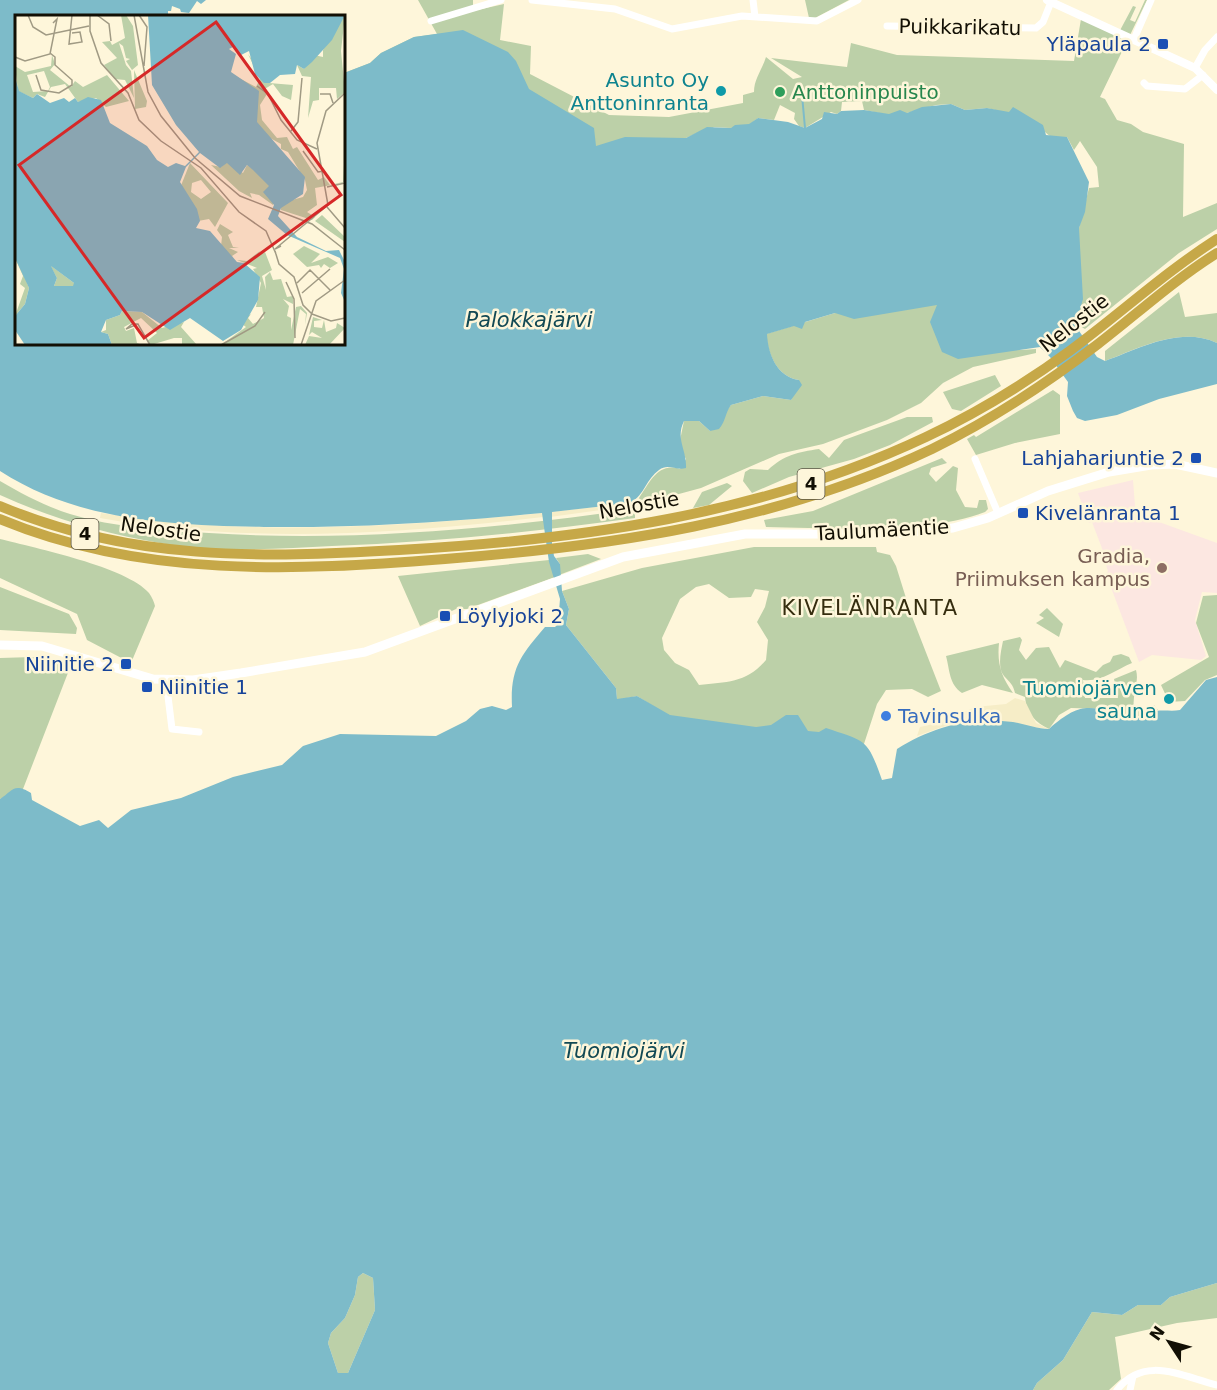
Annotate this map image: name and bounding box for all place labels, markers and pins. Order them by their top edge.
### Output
place label: Yläpaula 2 [1045,32,1151,56]
marker: Yläpaula 2 [1156,37,1170,51]
place label: Asunto Oy Anttoninranta [571,68,709,115]
place label: Anttoninpuisto [792,80,939,104]
marker: Asunto Oy Anttoninranta [714,84,728,98]
marker: Anttoninpuisto [773,85,787,99]
place label: Lahjaharjuntie 2 [1021,446,1184,470]
marker: Lahjaharjuntie 2 [1189,451,1203,465]
place label: Kivelänranta 1 [1035,501,1181,525]
marker: Kivelänranta 1 [1016,506,1030,520]
place label: Gradia, Priimuksen kampus [955,544,1150,591]
marker: Gradia, Priimuksen kampus [1155,561,1169,575]
place label: Löylyjoki 2 [457,604,563,628]
marker: Löylyjoki 2 [438,609,452,623]
place label: Niinitie 2 [25,652,114,676]
marker: Niinitie 2 [119,657,133,671]
place label: Niinitie 1 [159,675,248,699]
place label: Tuomiojärven sauna [1022,676,1157,723]
marker: Niinitie 1 [140,680,154,694]
marker: Tuomiojärven sauna [1162,692,1176,706]
place label: Tavinsulka [897,704,1001,728]
marker: Tavinsulka [879,709,893,723]

